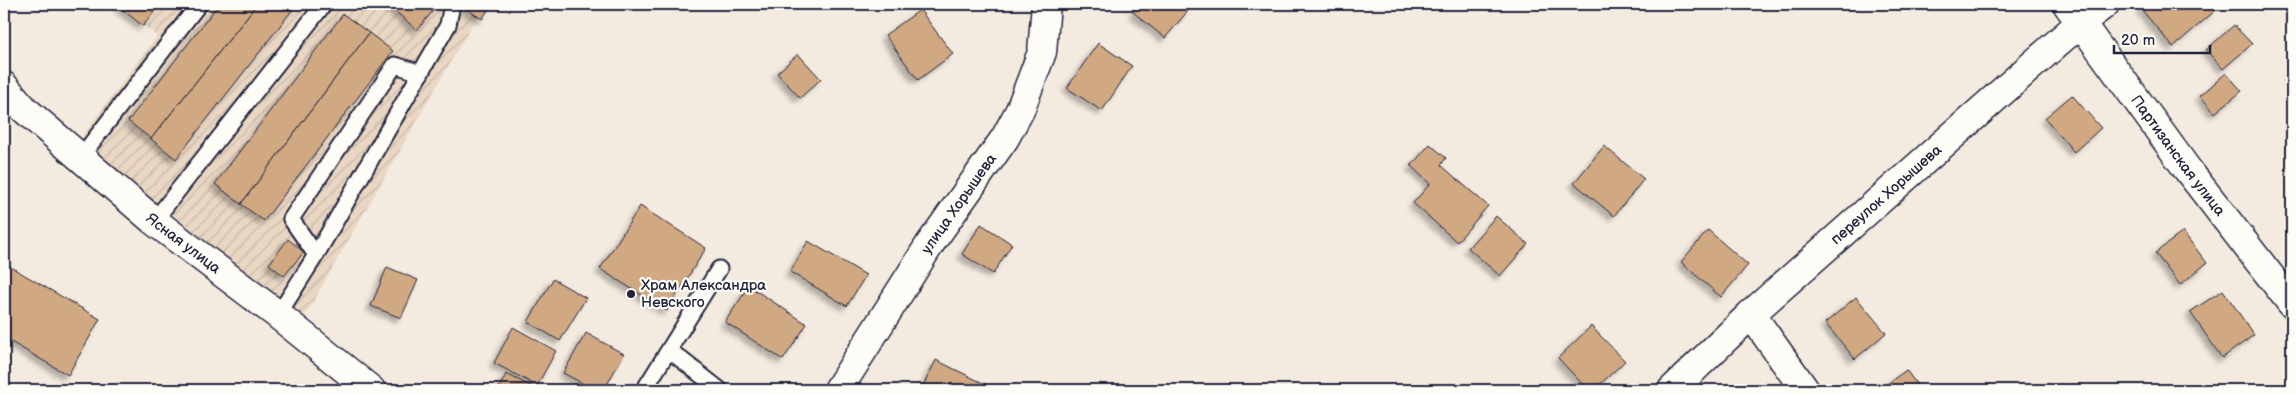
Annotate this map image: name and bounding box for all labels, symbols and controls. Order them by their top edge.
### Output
scale bar [2114,22,2210,54]
text: 20 m [2121,31,2155,50]
street label: Партизанская улица [2127,91,2230,220]
street label: переулок Хорышева [1827,140,1946,249]
street label: улица Хорышева [917,150,1001,257]
street label: Ясная улица [142,209,225,278]
place label: Храм Александра Невского [641,276,766,312]
marker: Храм Александра Невского [625,288,637,300]

